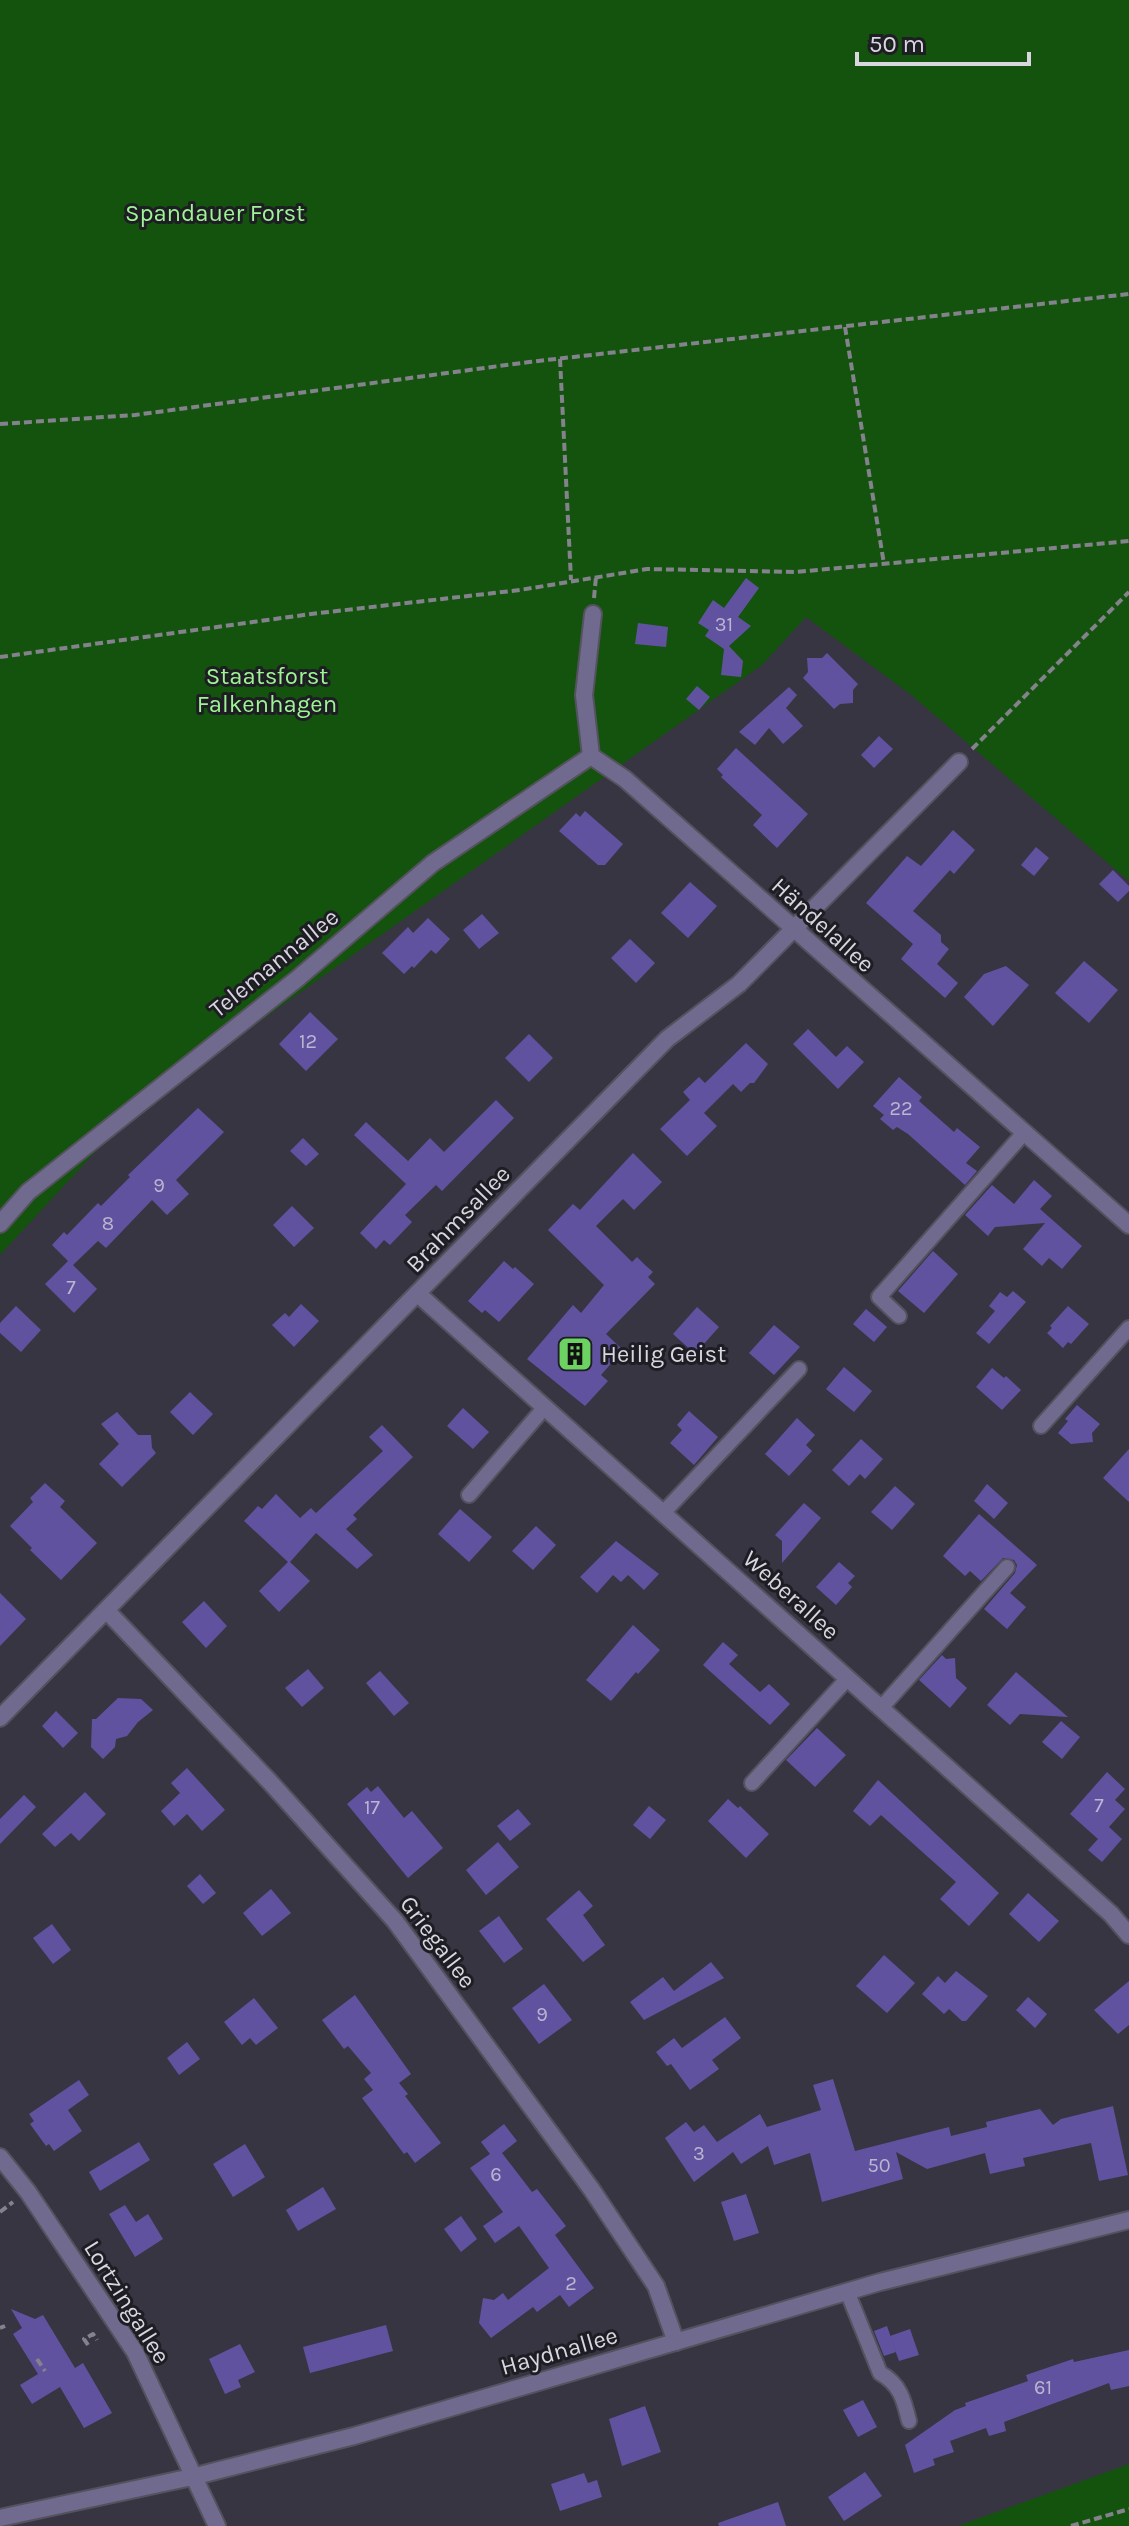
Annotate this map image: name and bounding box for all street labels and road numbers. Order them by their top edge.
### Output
street label: Händelallee [766,872,880,978]
street label: Telemannallee [204,903,344,1023]
street label: Brahmsallee [400,1160,516,1278]
street label: Weberallee [737,1545,845,1645]
street label: Griegallee [394,1890,482,1994]
street label: Lortzingallee [78,2235,176,2369]
street label: Haydnallee [497,2321,621,2381]

